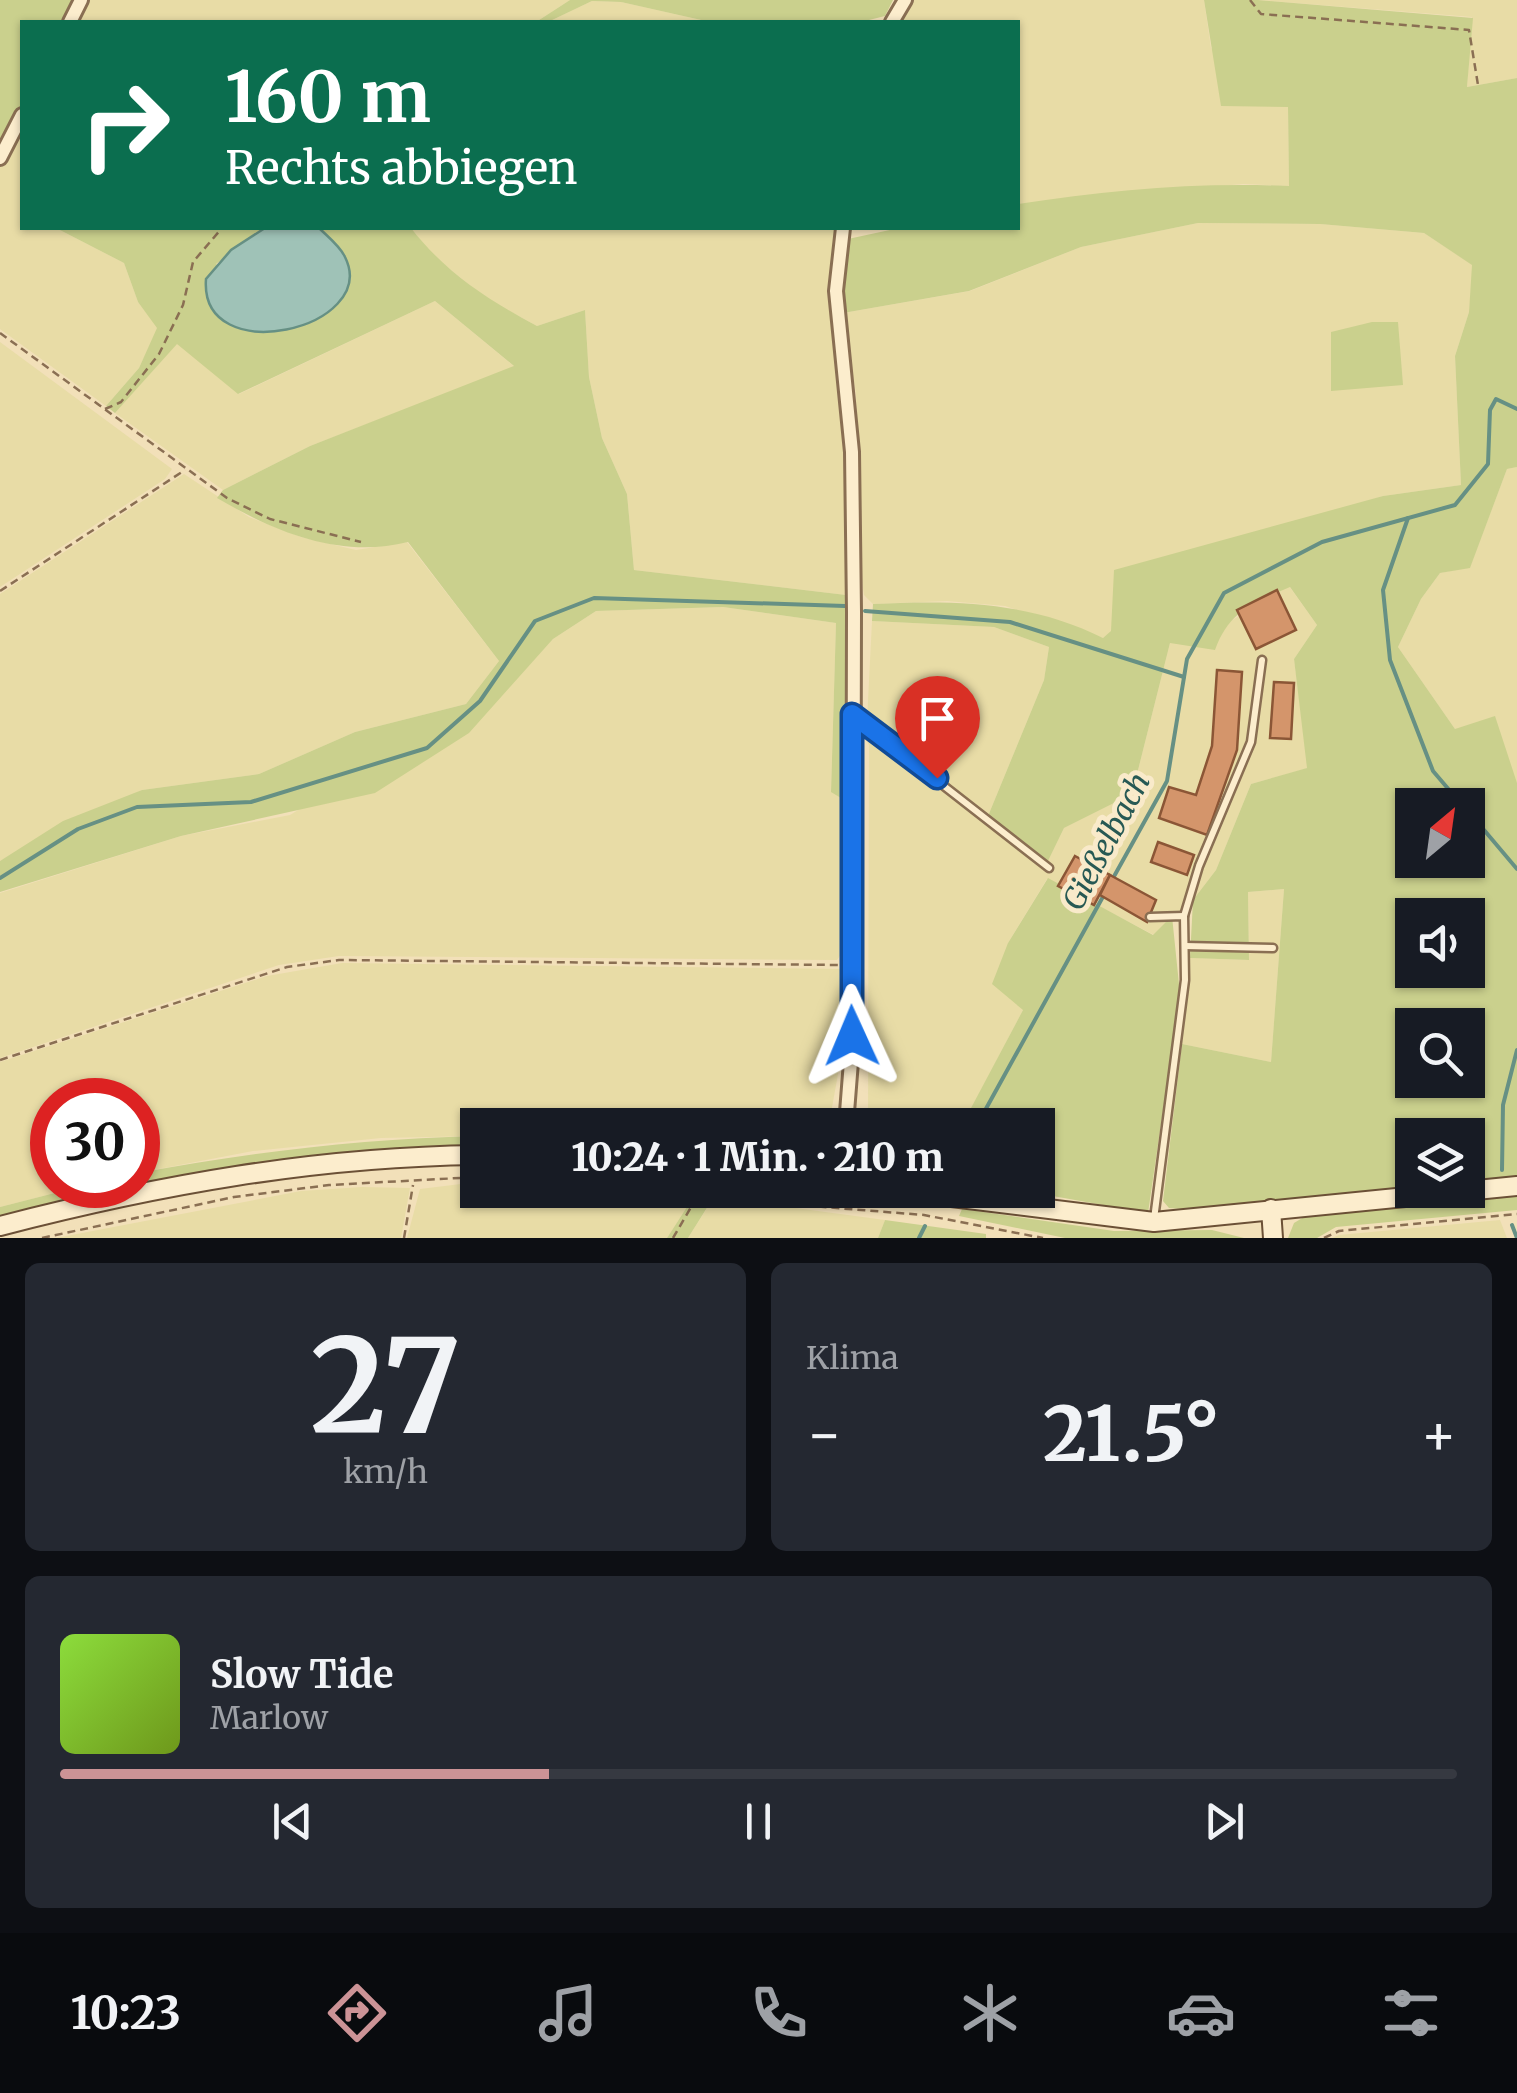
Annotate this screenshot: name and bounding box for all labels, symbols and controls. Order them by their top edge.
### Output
text: 160 m [225,53,431,141]
icon: right [60,60,190,190]
text: Rechts abbiegen [225,140,578,196]
pin [895,676,980,779]
icon: arrive [910,691,965,746]
water label: Gießelbach [1054,766,1158,916]
north arrow [1395,788,1485,878]
map controls [1395,788,1485,1208]
button: sound [1395,898,1485,988]
position arrow [800,984,904,1088]
button: search [1395,1008,1485,1098]
speed limit sign: 30 [30,1078,160,1208]
button: layers [1395,1118,1485,1208]
text: 10:24 · 1 Min. · 210 m [571,1134,944,1181]
text: 27 [310,1305,461,1468]
text: Klima [806,1338,899,1378]
text: 21.5° [1043,1387,1220,1481]
text: − [806,1400,843,1469]
text: + [1420,1400,1457,1469]
text: km/h [343,1452,428,1492]
text: Slow Tide [210,1651,394,1698]
text: Marlow [210,1698,328,1738]
icon: previous [265,1794,320,1849]
icon: pause [731,1794,786,1849]
icon: next [1197,1794,1252,1849]
icon: directions [322,1978,392,2048]
icon: music [533,1978,603,2048]
icon: phone [744,1978,814,2048]
icon: climate [955,1978,1025,2048]
icon: car [1166,1978,1236,2048]
icon: filters [1376,1978,1446,2048]
text: 10:23 [70,1985,181,2041]

